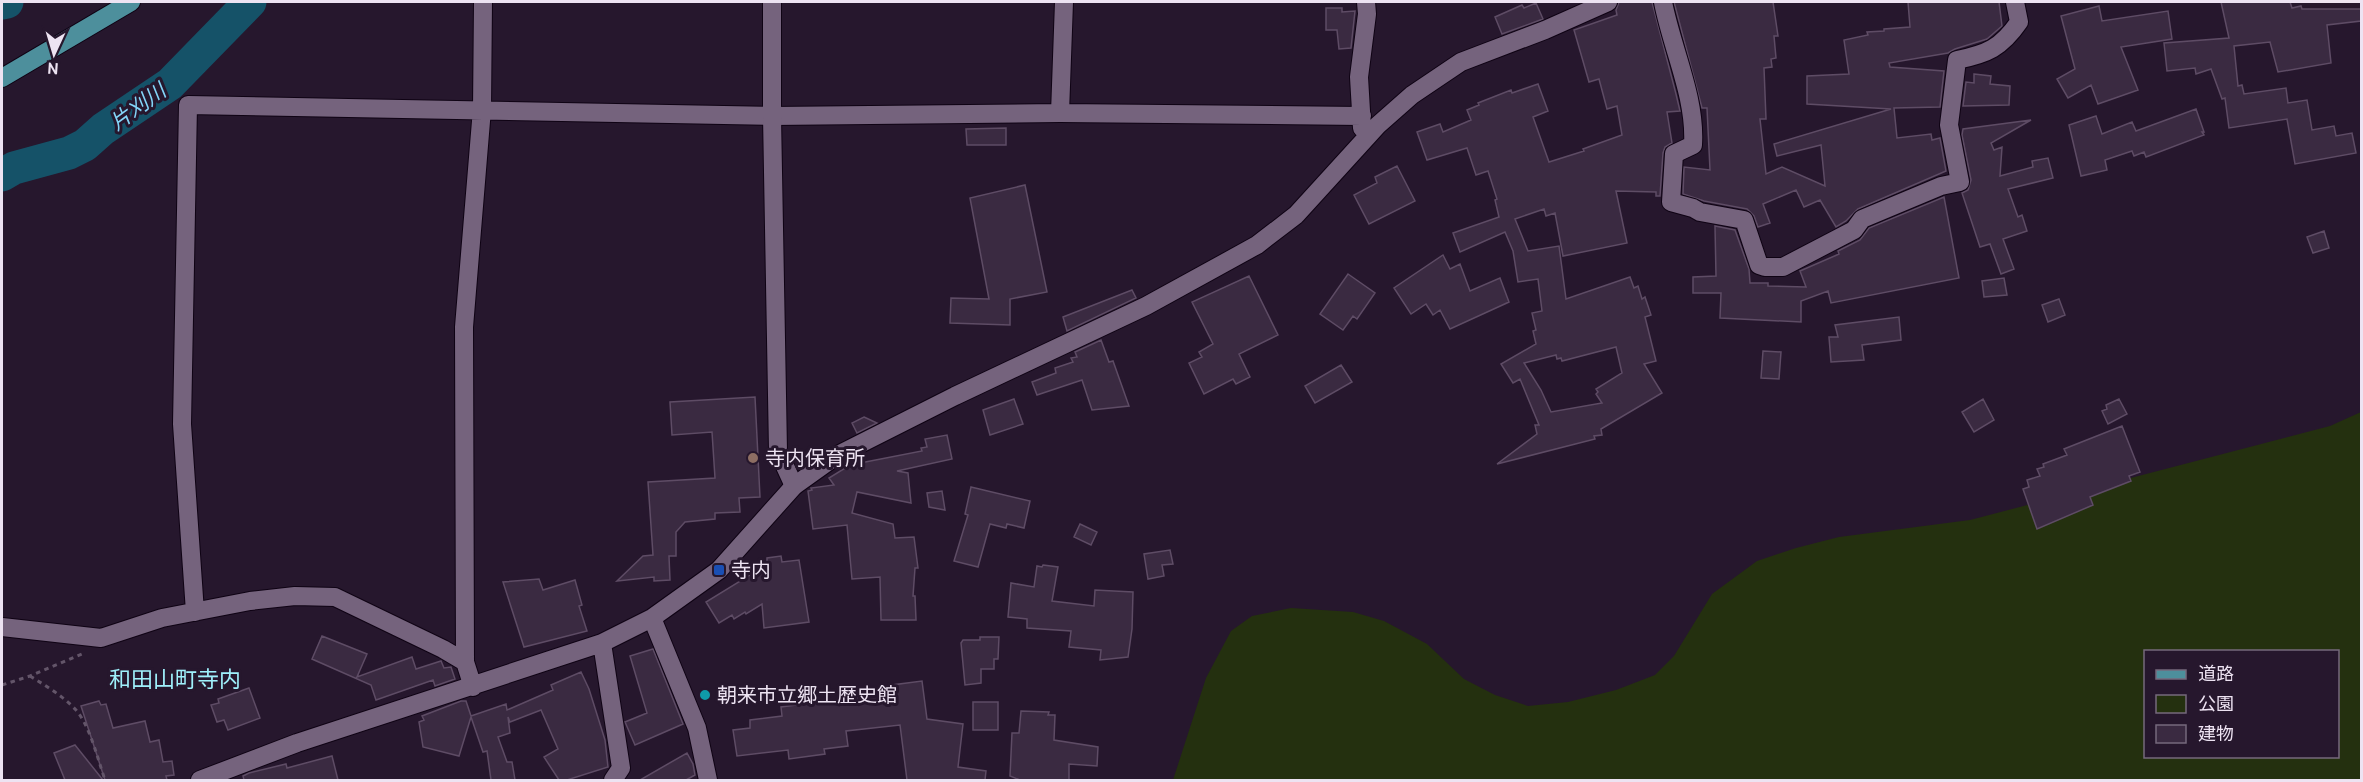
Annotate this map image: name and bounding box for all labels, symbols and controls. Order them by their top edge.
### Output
north arrow [24,24,84,84]
text: N [47,59,59,78]
water label: 片刈川 [105,77,172,135]
place label: 寺内保育所 [765,446,865,470]
marker: 寺内保育所 [746,451,760,465]
place label: 寺内 [731,558,771,582]
marker: 寺内 [712,563,726,577]
legend [2144,650,2339,758]
text: 道路 [2198,663,2234,685]
district label: 和田山町寺内 [109,666,241,693]
place label: 朝来市立郷土歴史館 [717,683,897,707]
marker: 朝来市立郷土歴史館 [698,688,712,702]
text: 公園 [2198,693,2234,715]
text: 建物 [2198,723,2234,745]

